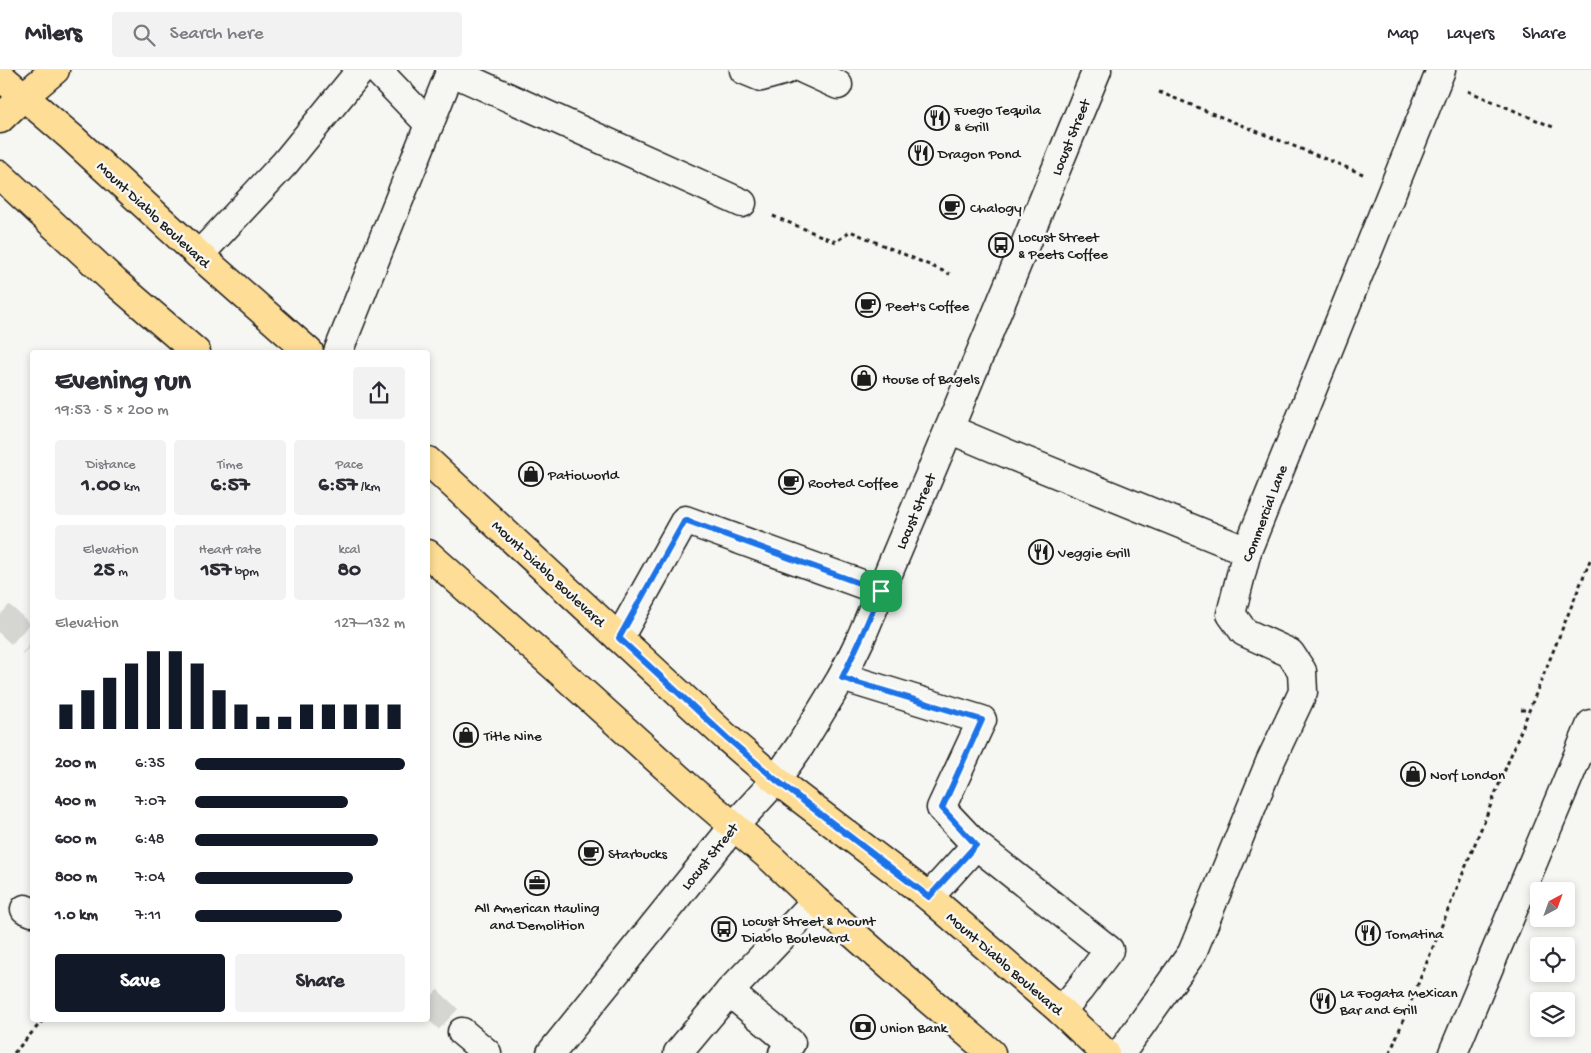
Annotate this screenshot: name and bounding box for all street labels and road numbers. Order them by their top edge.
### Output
street label: Locust Street [1048,95,1096,178]
street label: Mount Diablo Boulevard [92,158,214,274]
street label: Commercial Lane [1239,462,1293,565]
street label: Locust Street [893,469,942,552]
street label: Mount Diablo Boulevard [487,517,609,633]
street label: Locust Street [678,819,744,894]
street label: Mount Diablo Boulevard [942,909,1067,1021]

